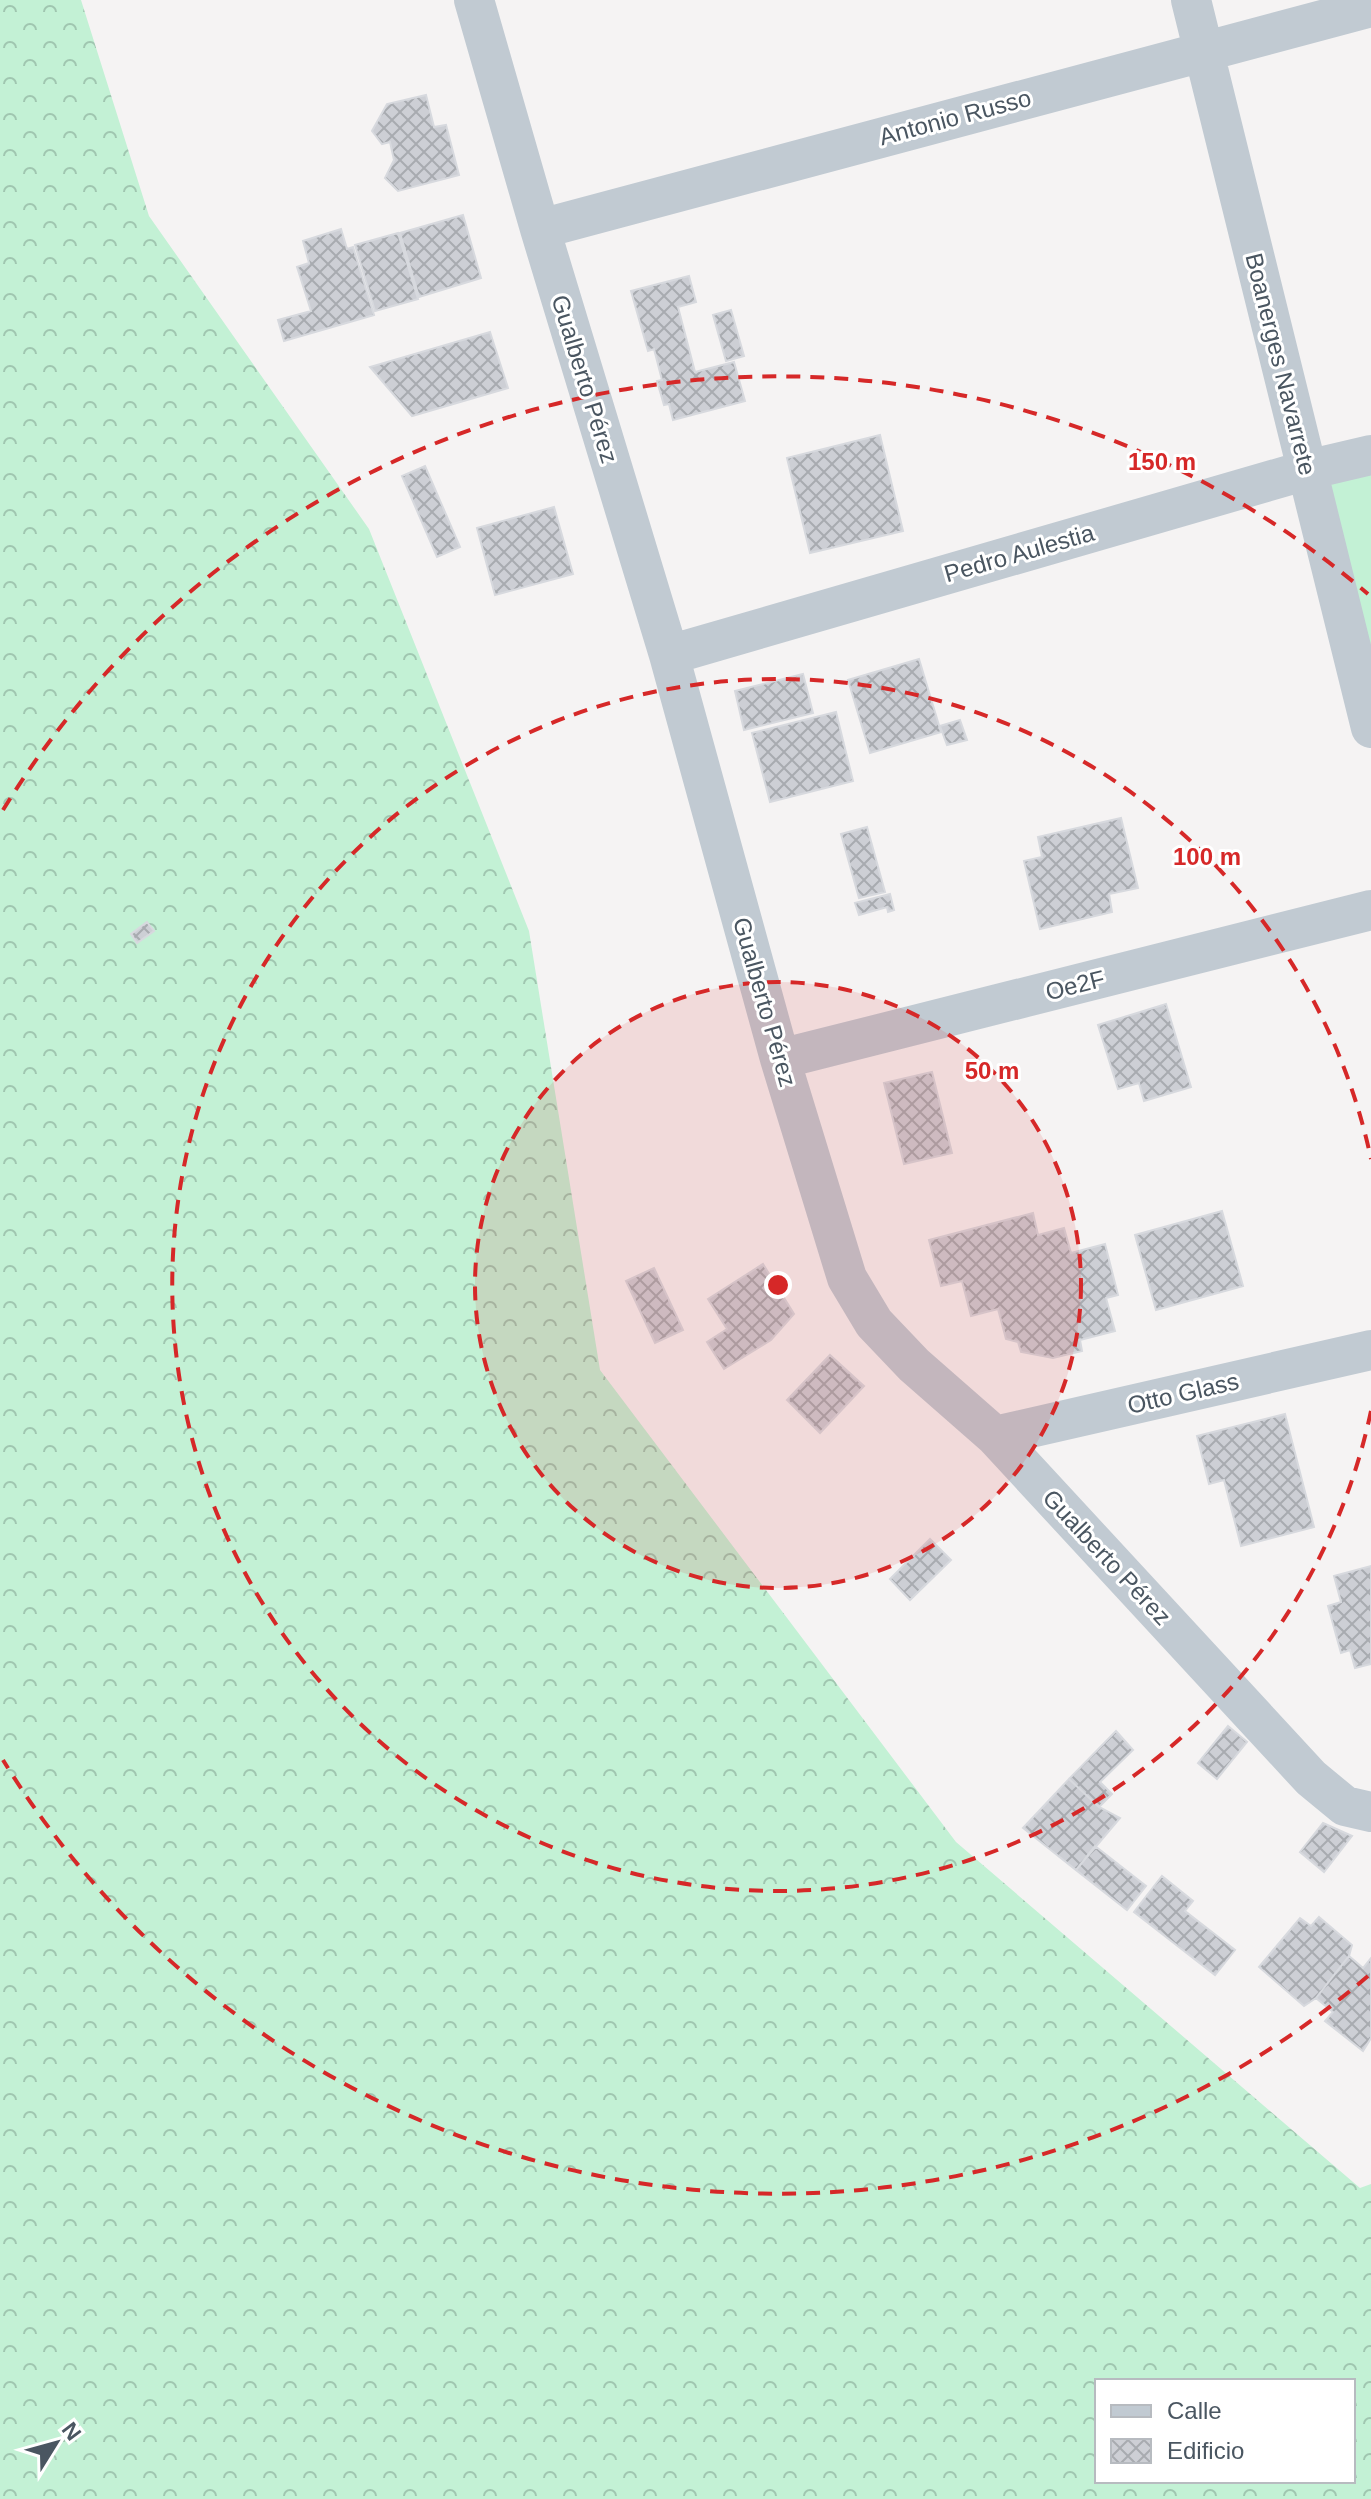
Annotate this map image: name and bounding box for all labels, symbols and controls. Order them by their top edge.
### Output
street label: Antonio Russo [876,84,1034,150]
street label: Boanerges Navarrete [1240,250,1322,478]
street label: Gualberto Pérez [547,291,623,467]
text: 150 m [1128,448,1196,475]
street label: Pedro Aulestia [941,519,1098,587]
text: 100 m [1173,843,1241,870]
street label: Gualberto Pérez [728,914,802,1090]
street label: Oe2F [1043,965,1107,1005]
text: 50 m [965,1057,1019,1084]
centre of rings [764,1271,792,1299]
street label: Otto Glass [1125,1367,1241,1419]
street label: Gualberto Pérez [1038,1484,1176,1630]
legend [1095,2379,1355,2483]
text: Calle [1167,2397,1222,2424]
north arrow [16,2403,96,2483]
text: N [57,2417,86,2445]
text: Edificio [1167,2437,1244,2464]

